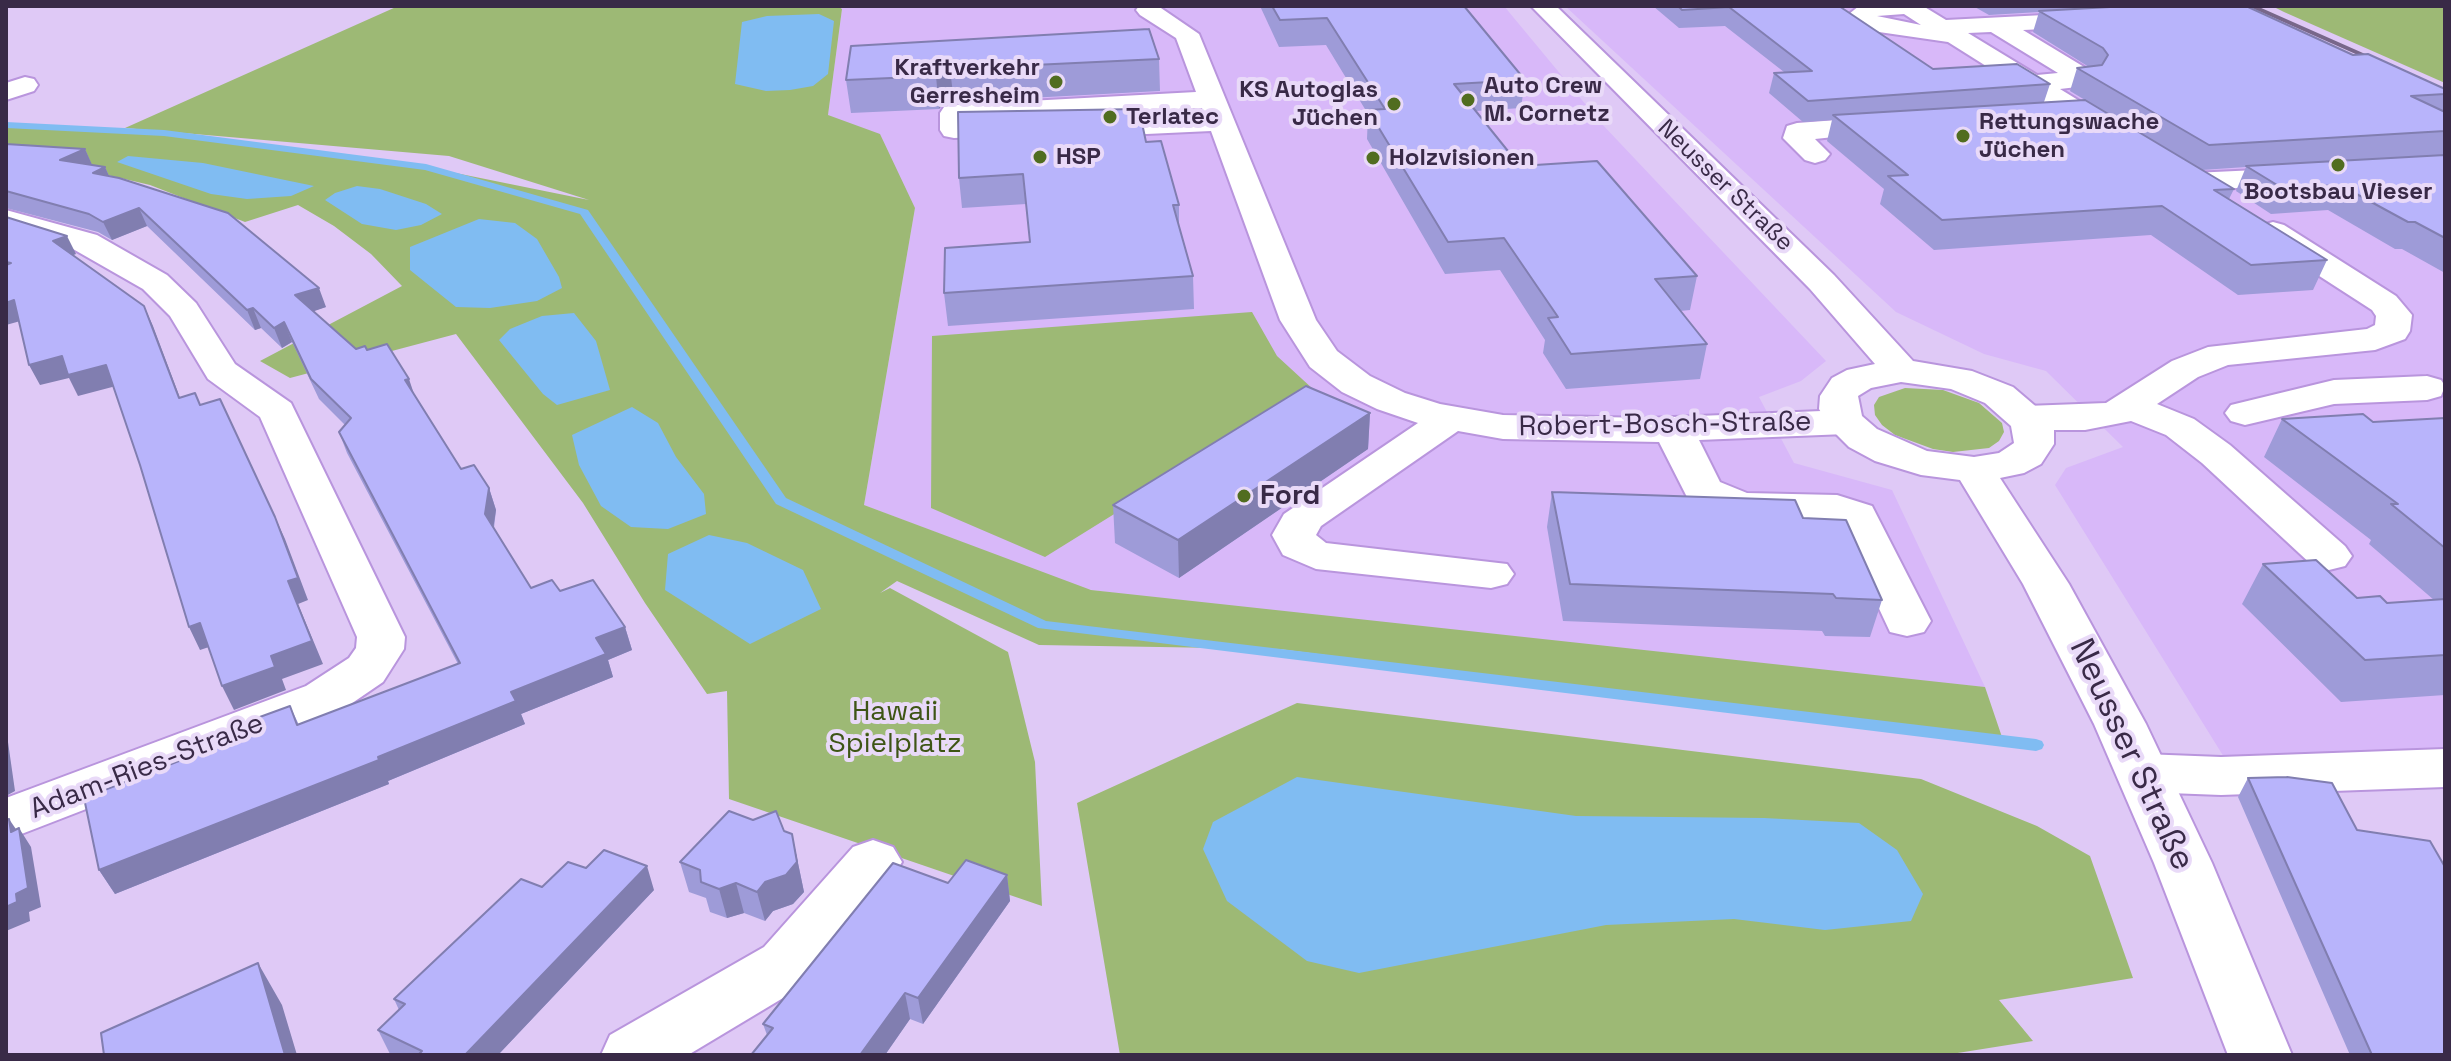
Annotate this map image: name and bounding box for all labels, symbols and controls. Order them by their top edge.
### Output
place label: Kraftverkehr Gerresheim [894,54,1040,110]
place label: Auto Crew M. Cornetz [1484,72,1610,128]
marker: Kraftverkehr Gerresheim [1047,73,1065,91]
place label: KS Autoglas Jüchen [1239,76,1378,132]
marker: Auto Crew M. Cornetz [1459,91,1477,109]
marker: KS Autoglas Jüchen [1385,95,1403,113]
place label: Terlatec [1126,103,1219,131]
marker: Terlatec [1101,108,1119,126]
place label: Rettungswache Jüchen [1979,108,2159,164]
street label: Neusser Straße [1651,114,1799,258]
marker: Rettungswache Jüchen [1954,127,1972,145]
place label: HSP [1056,143,1101,171]
place label: Holzvisionen [1389,144,1535,172]
marker: HSP [1031,148,1049,166]
marker: Holzvisionen [1364,149,1382,167]
marker: Bootsbau Vieser [2329,156,2347,174]
place label: Bootsbau Vieser [2243,178,2433,206]
street label: Robert-Bosch-Straße [1518,406,1812,444]
place label: Ford [1260,479,1320,513]
marker: Ford [1235,487,1253,505]
street label: Neusser Straße [2060,633,2202,877]
park label: Hawaii Spielplatz [828,695,962,761]
street label: Adam-Ries-Straße [25,707,269,827]

